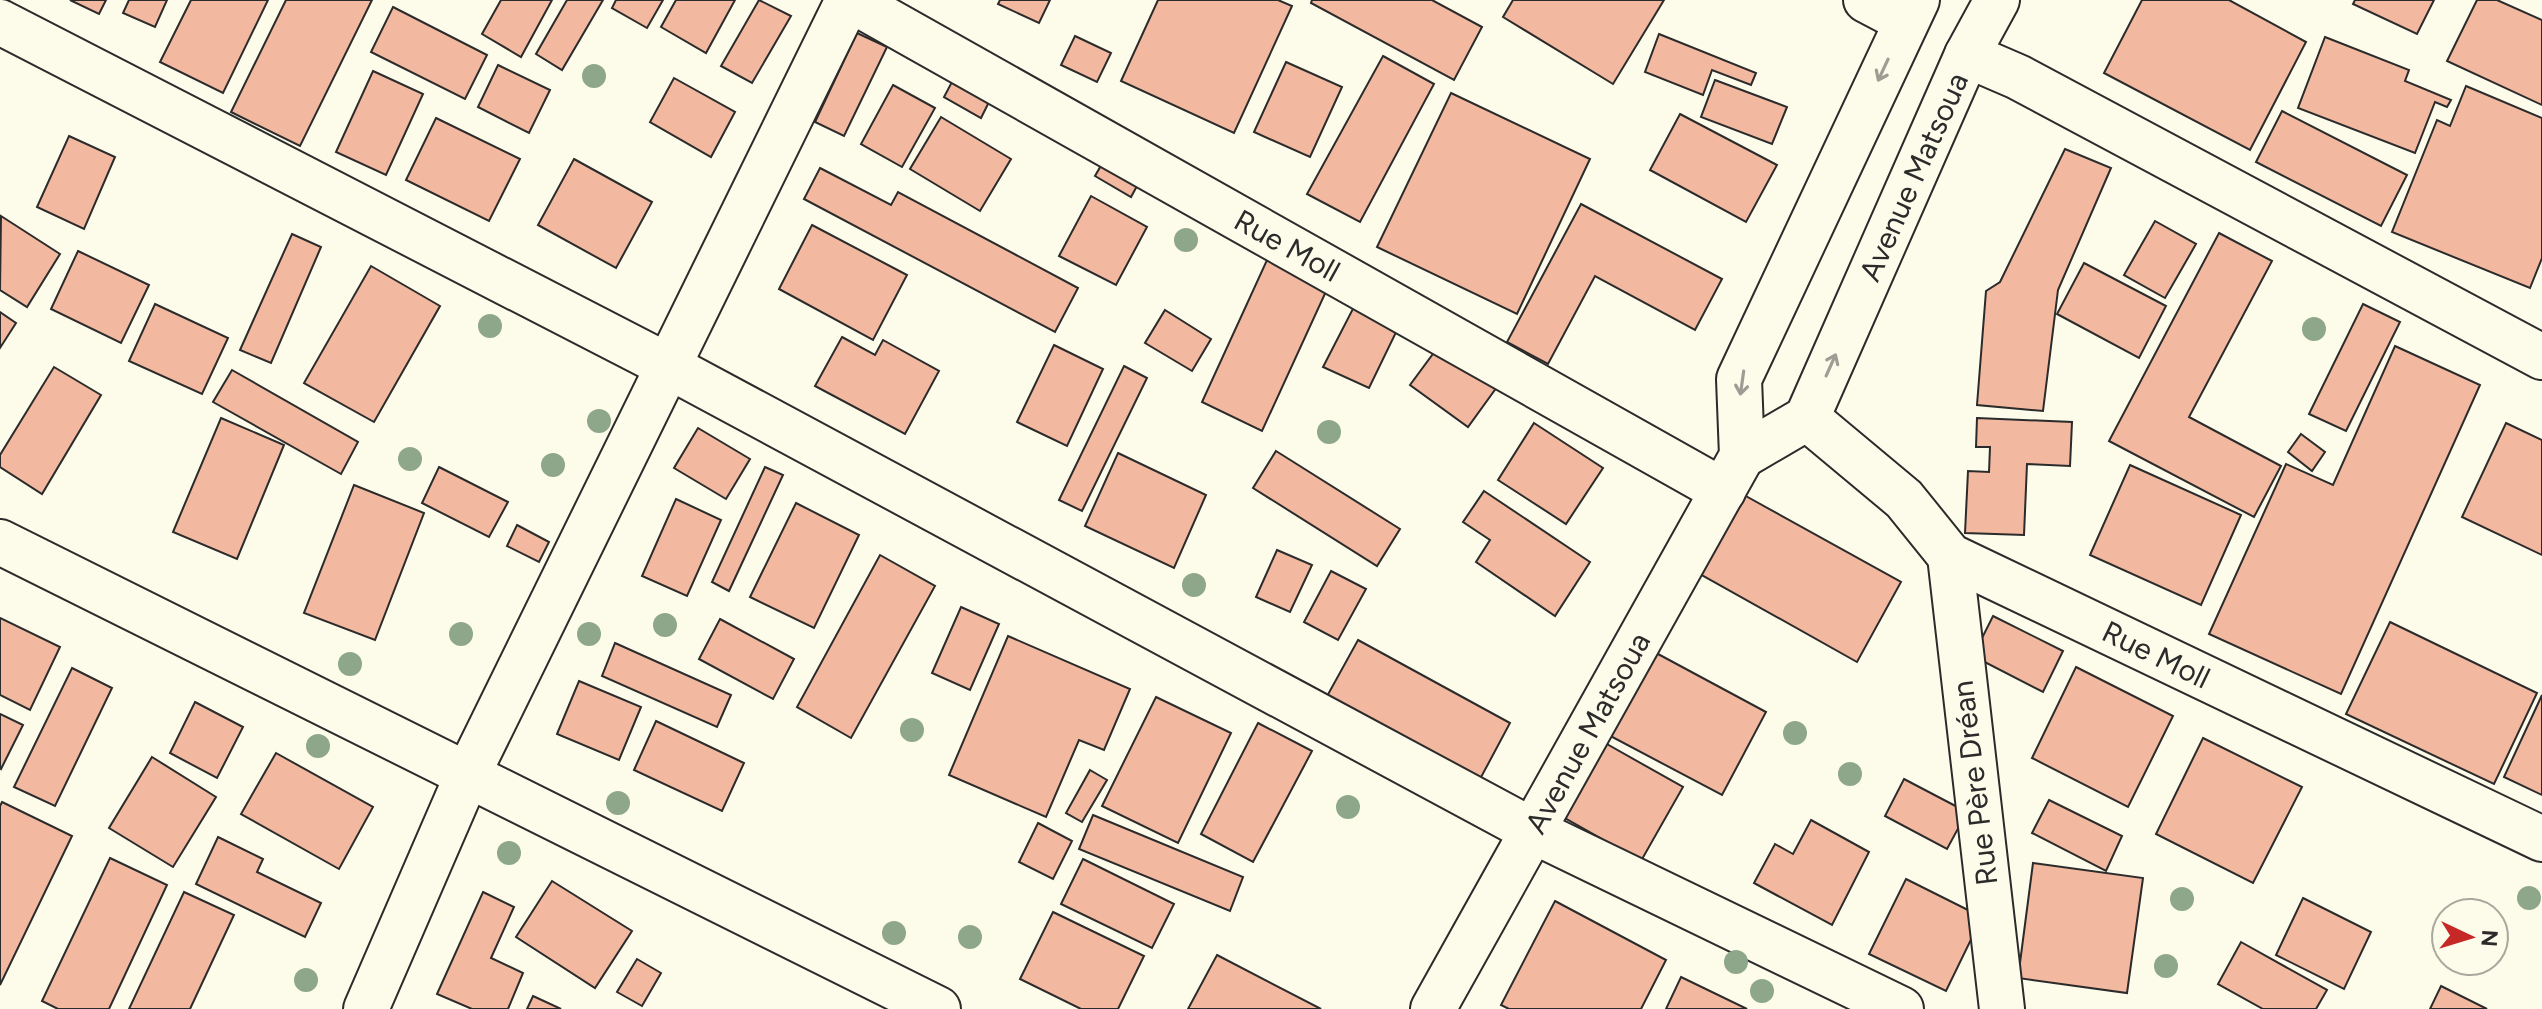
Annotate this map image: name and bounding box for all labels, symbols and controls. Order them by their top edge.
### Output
one-way arrow [1875,58,1890,82]
street label: Avenue Matsoua [1851,67,1976,287]
street label: Rue Moll [1228,201,1347,290]
one-way arrow [1824,353,1839,377]
one-way arrow [1734,370,1749,395]
street label: Rue Moll [2096,613,2216,696]
street label: Avenue Matsoua [1517,626,1658,840]
street label: Rue Père Dréan [1944,679,2005,888]
north arrow [2430,897,2510,977]
text: N [2475,929,2504,948]

